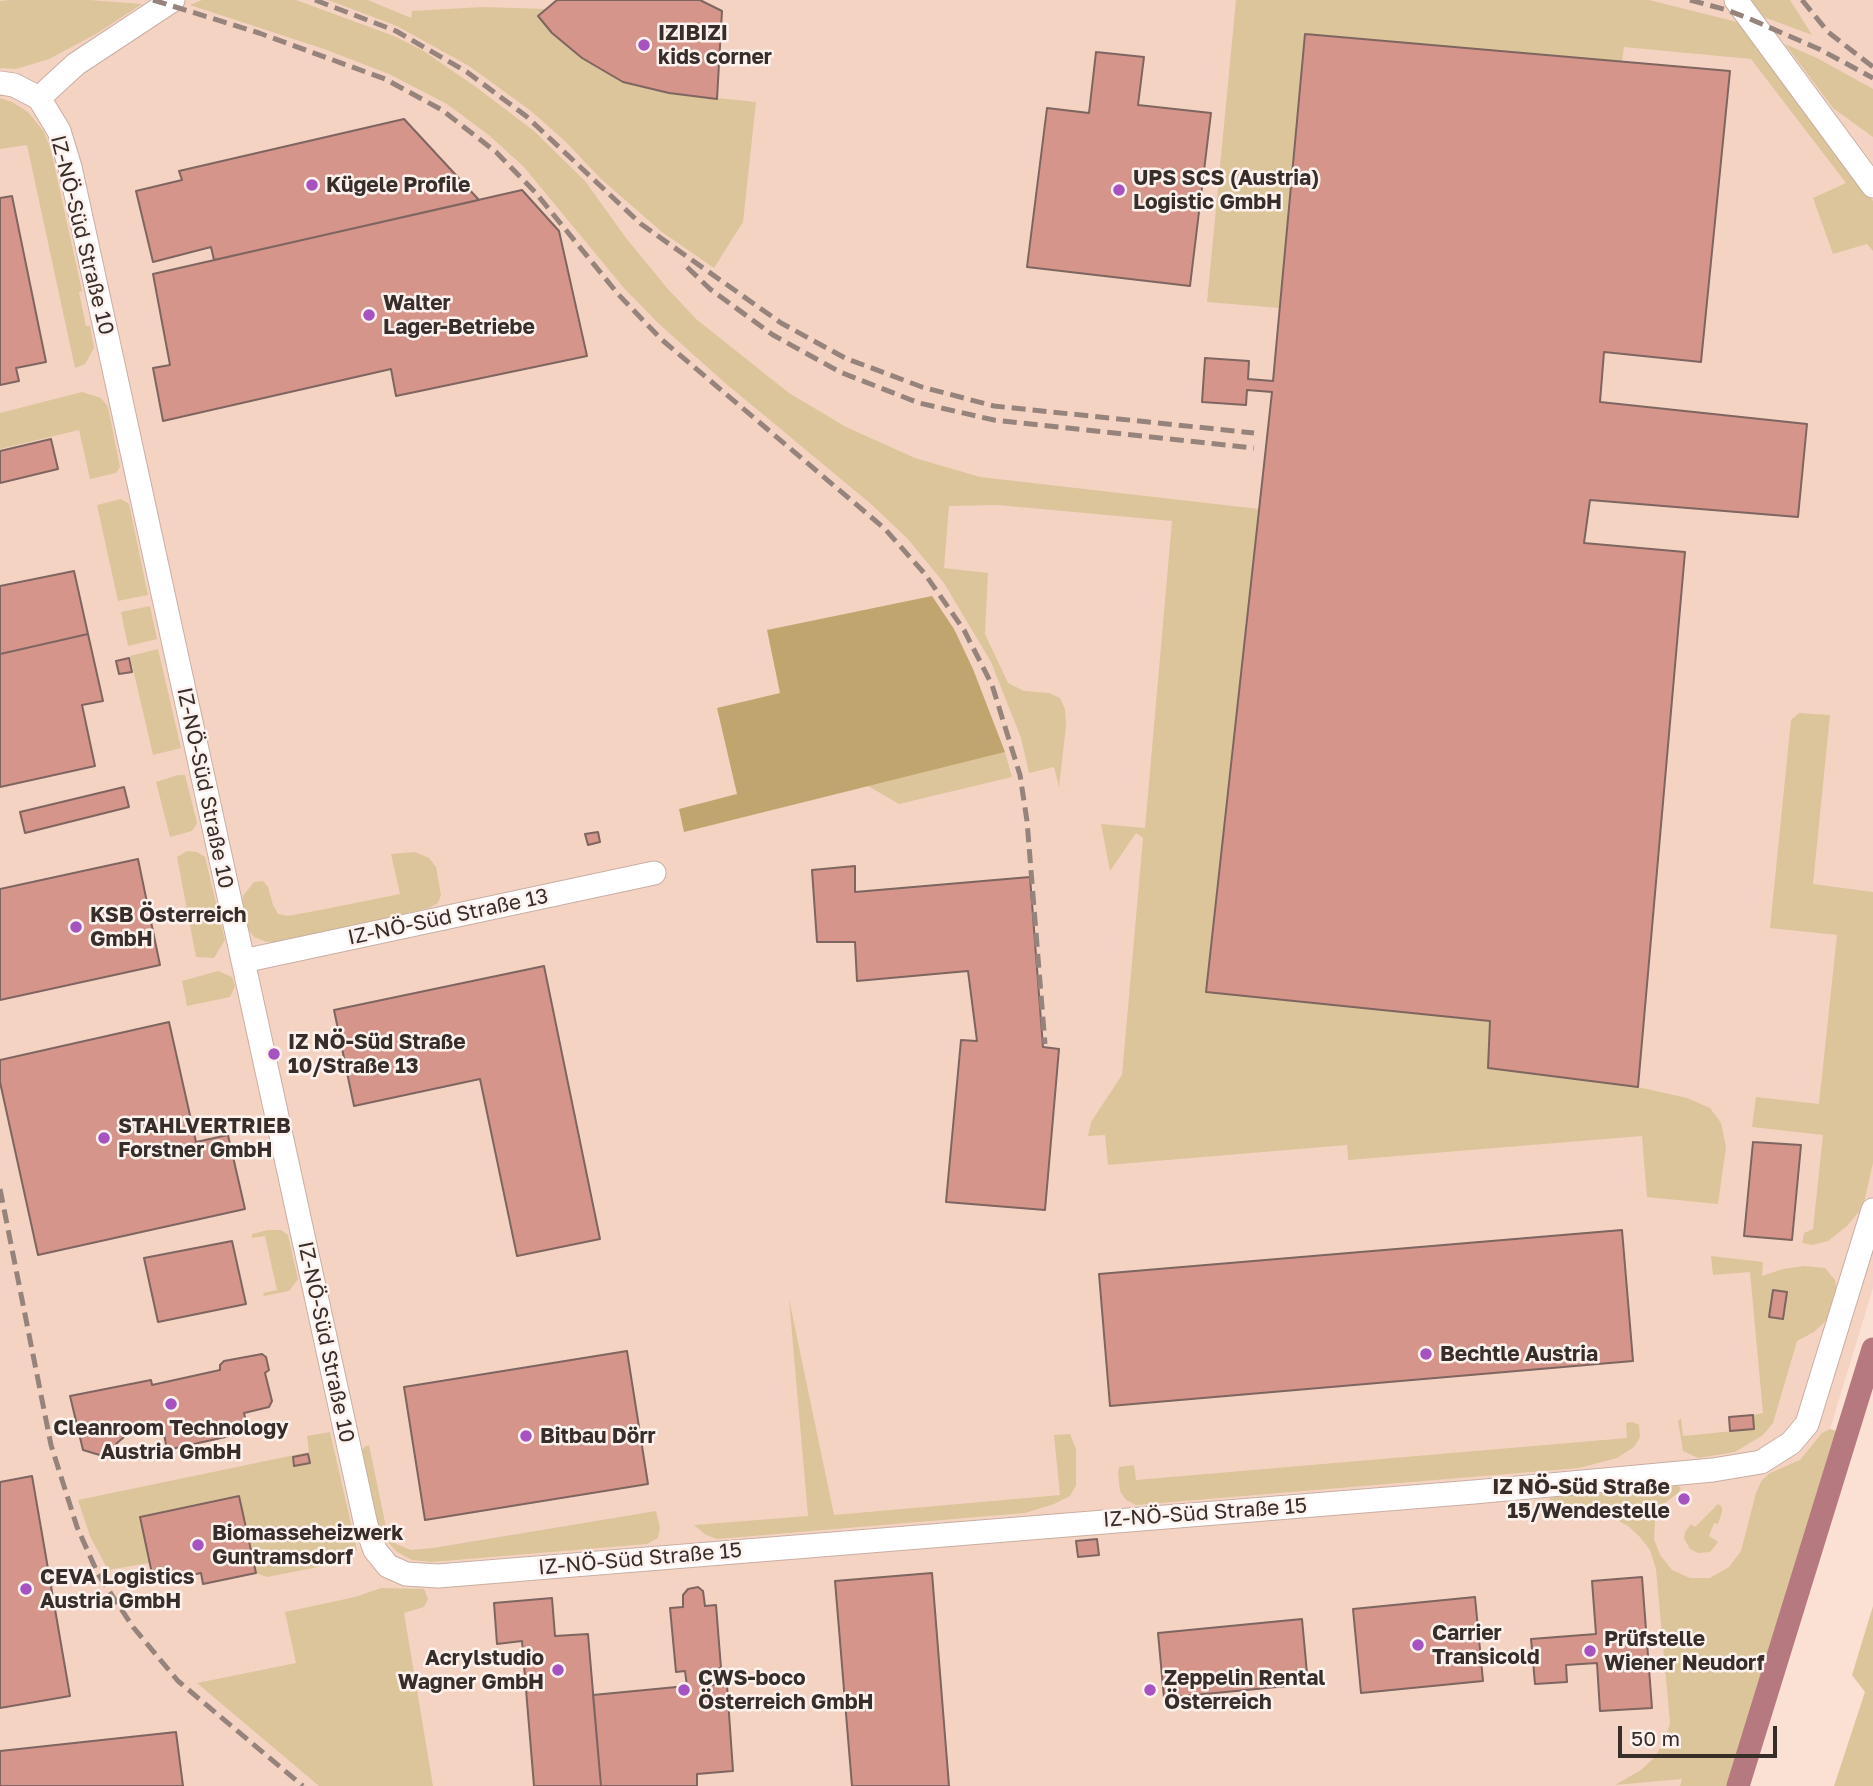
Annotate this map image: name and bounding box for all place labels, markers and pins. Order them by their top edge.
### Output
place label: IZIBIZI kids corner [658,20,772,70]
marker: IZIBIZI kids corner [636,37,652,53]
place label: UPS SCS (Austria) Logistic GmbH [1133,165,1319,215]
place label: Kügele Profile [326,172,470,198]
marker: Kügele Profile [304,177,320,193]
marker: UPS SCS (Austria) Logistic GmbH [1111,182,1127,198]
place label: Walter Lager-Betriebe [383,290,535,340]
marker: Walter Lager-Betriebe [361,307,377,323]
place label: KSB Österreich GmbH [90,902,247,952]
marker: KSB Österreich GmbH [68,919,84,935]
place label: IZ NÖ-Süd Straße 10/Straße 13 [288,1029,466,1079]
marker: IZ NÖ-Süd Straße 10/Straße 13 [266,1046,282,1062]
place label: STAHLVERTRIEB Forstner GmbH [118,1113,291,1163]
marker: STAHLVERTRIEB Forstner GmbH [96,1130,112,1146]
place label: Bechtle Austria [1440,1341,1598,1367]
marker: Bechtle Austria [1418,1346,1434,1362]
marker: Cleanroom Technology Austria GmbH [163,1396,179,1412]
place label: Cleanroom Technology Austria GmbH [53,1415,289,1465]
place label: Bitbau Dörr [540,1423,656,1449]
marker: Bitbau Dörr [518,1428,534,1444]
place label: IZ NÖ-Süd Straße 15/Wendestelle [1492,1474,1670,1524]
marker: IZ NÖ-Süd Straße 15/Wendestelle [1676,1491,1692,1507]
place label: Biomasseheizwerk Guntramsdorf [212,1520,403,1570]
marker: Biomasseheizwerk Guntramsdorf [190,1537,206,1553]
place label: CEVA Logistics Austria GmbH [40,1564,195,1614]
marker: CEVA Logistics Austria GmbH [18,1581,34,1597]
place label: Carrier Transicold [1432,1620,1540,1670]
place label: Prüfstelle Wiener Neudorf [1604,1626,1764,1676]
marker: Carrier Transicold [1410,1637,1426,1653]
marker: Prüfstelle Wiener Neudorf [1582,1643,1598,1659]
place label: Acrylstudio Wagner GmbH [398,1645,544,1695]
marker: Acrylstudio Wagner GmbH [550,1662,566,1678]
place label: CWS-boco Österreich GmbH [698,1665,874,1715]
place label: Zeppelin Rental Österreich [1164,1665,1325,1715]
marker: CWS-boco Österreich GmbH [676,1682,692,1698]
marker: Zeppelin Rental Österreich [1142,1682,1158,1698]

